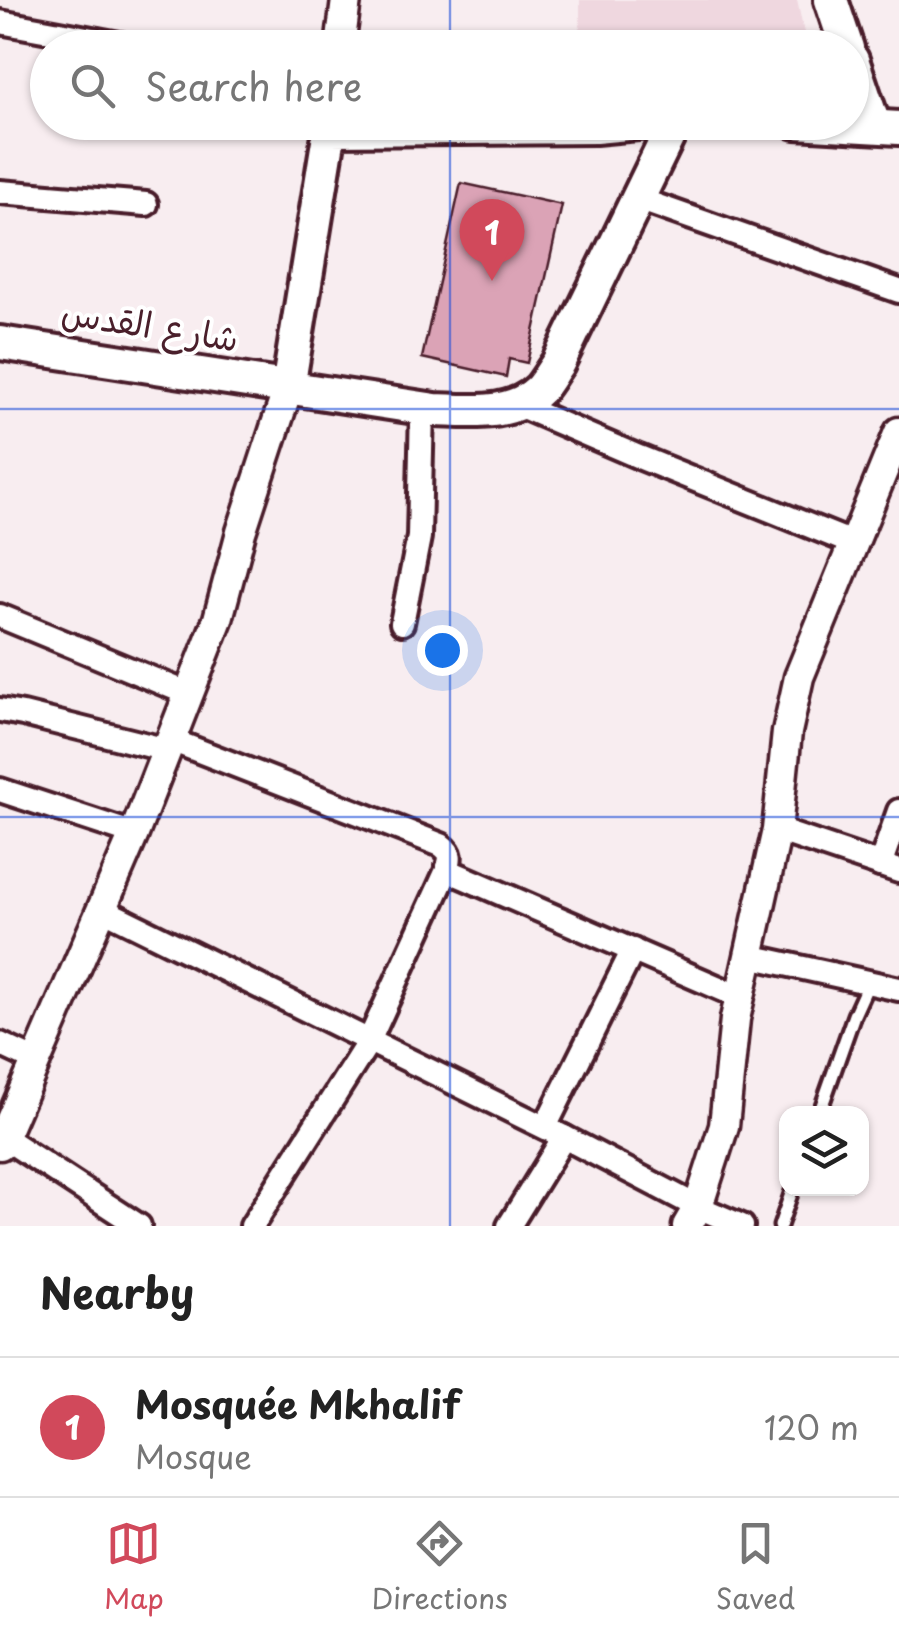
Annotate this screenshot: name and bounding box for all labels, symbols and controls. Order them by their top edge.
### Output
search box [30,30,869,140]
text: Search here [145,57,362,114]
icon: search [65,58,120,113]
pin: 1 [460,198,524,281]
street label: شارع القدس [58,283,243,365]
your location [417,625,468,676]
map controls [779,1106,869,1196]
button: layers [779,1106,869,1196]
text: Nearby [40,1260,194,1323]
text: Mosquée Mkhalif [135,1375,460,1432]
text: 1 [65,1403,80,1451]
text: 120 m [764,1403,859,1451]
text: Mosque [135,1432,252,1480]
tab: Map [104,1516,164,1619]
tab: Directions [372,1516,508,1619]
tab: Saved [716,1516,795,1619]

